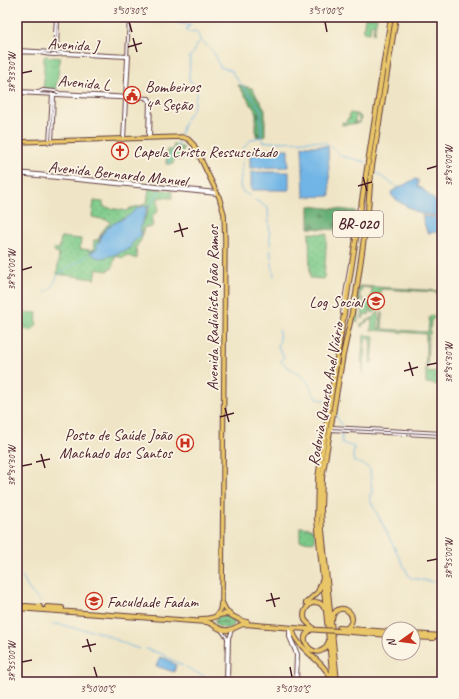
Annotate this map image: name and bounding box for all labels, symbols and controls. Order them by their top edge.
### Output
text: 3°50'30"S [112,4,148,17]
text: 3°51'00"S [308,4,344,17]
street label: Avenida J [47,34,102,56]
text: 38°33'30"W [5,51,18,93]
street label: Avenida L [57,71,112,95]
place label: Bombeiros 4ª Seção [145,77,201,115]
public building icon: Bombeiros 4ª Seção [122,85,142,105]
church icon: Capela Cristo Ressuscitado [110,141,130,161]
place label: Capela Cristo Ressuscitado [133,142,279,162]
text: 38°34'00"W [442,144,455,186]
street label: Avenida Bernardo Manuel [48,157,192,192]
road number: BR-020 [333,211,383,237]
street label: Avenida Radialista João Ramos [203,224,223,391]
text: 38°34'00"W [5,248,18,290]
school or university icon: Log Social [366,291,386,311]
place label: Log Social [309,292,366,312]
street label: Rodovia Quarto Anel Viário [303,318,349,468]
text: 38°34'30"W [442,341,455,383]
place label: Posto de Saúde João Machado dos Santos [59,425,174,463]
hospital icon: Posto de Saúde João Machado dos Santos [175,433,195,453]
text: 38°34'30"W [5,444,18,486]
text: 38°35'00"W [442,537,455,579]
school or university icon: Faculdade Fadam [84,591,104,611]
place label: Faculdade Fadam [107,592,199,612]
north arrow [381,621,421,661]
text: N [383,636,399,648]
text: 38°35'00"W [5,640,18,682]
text: 3°50'00"S [80,682,116,695]
text: 3°50'30"S [275,682,311,695]

